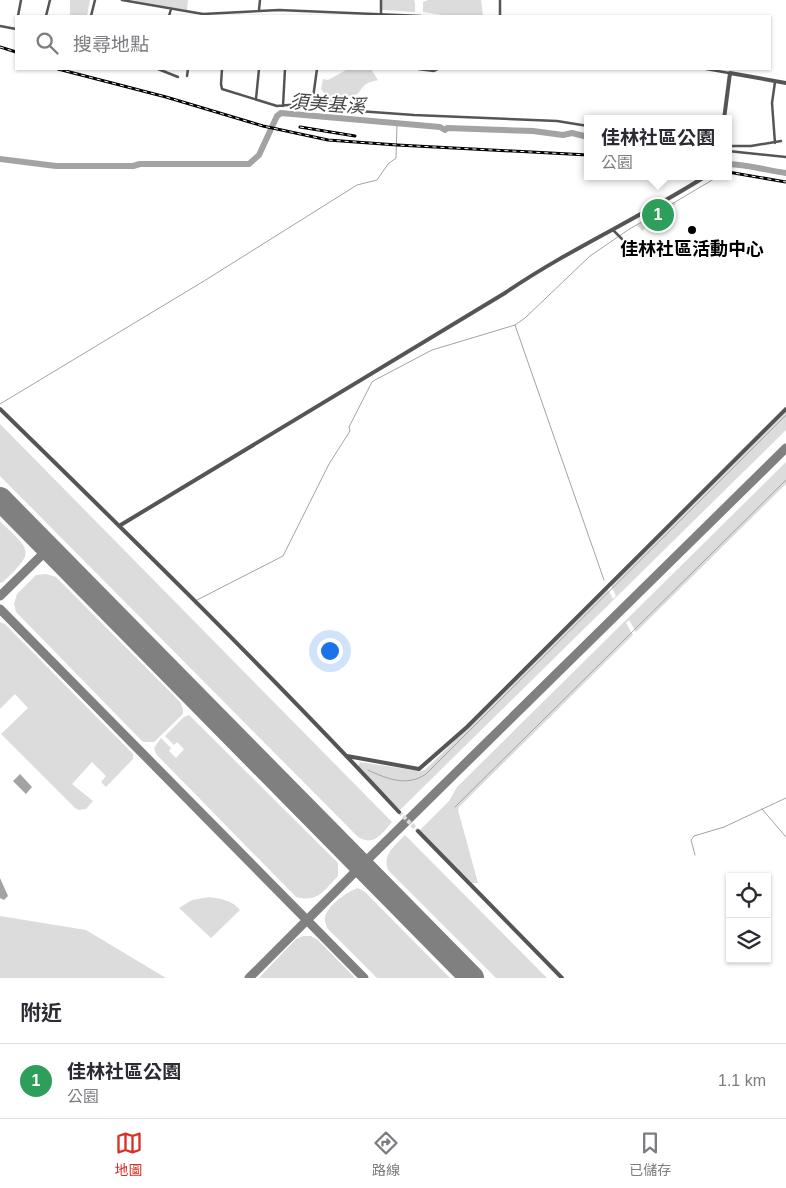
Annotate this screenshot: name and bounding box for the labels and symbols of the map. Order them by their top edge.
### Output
water label: 須美基溪 [288,91,369,117]
pin: 1 [642,196,674,234]
marker: 佳林社區活動中心 [686,224,698,236]
place label: 佳林社區活動中心 [620,239,764,259]
your location [317,638,343,664]

